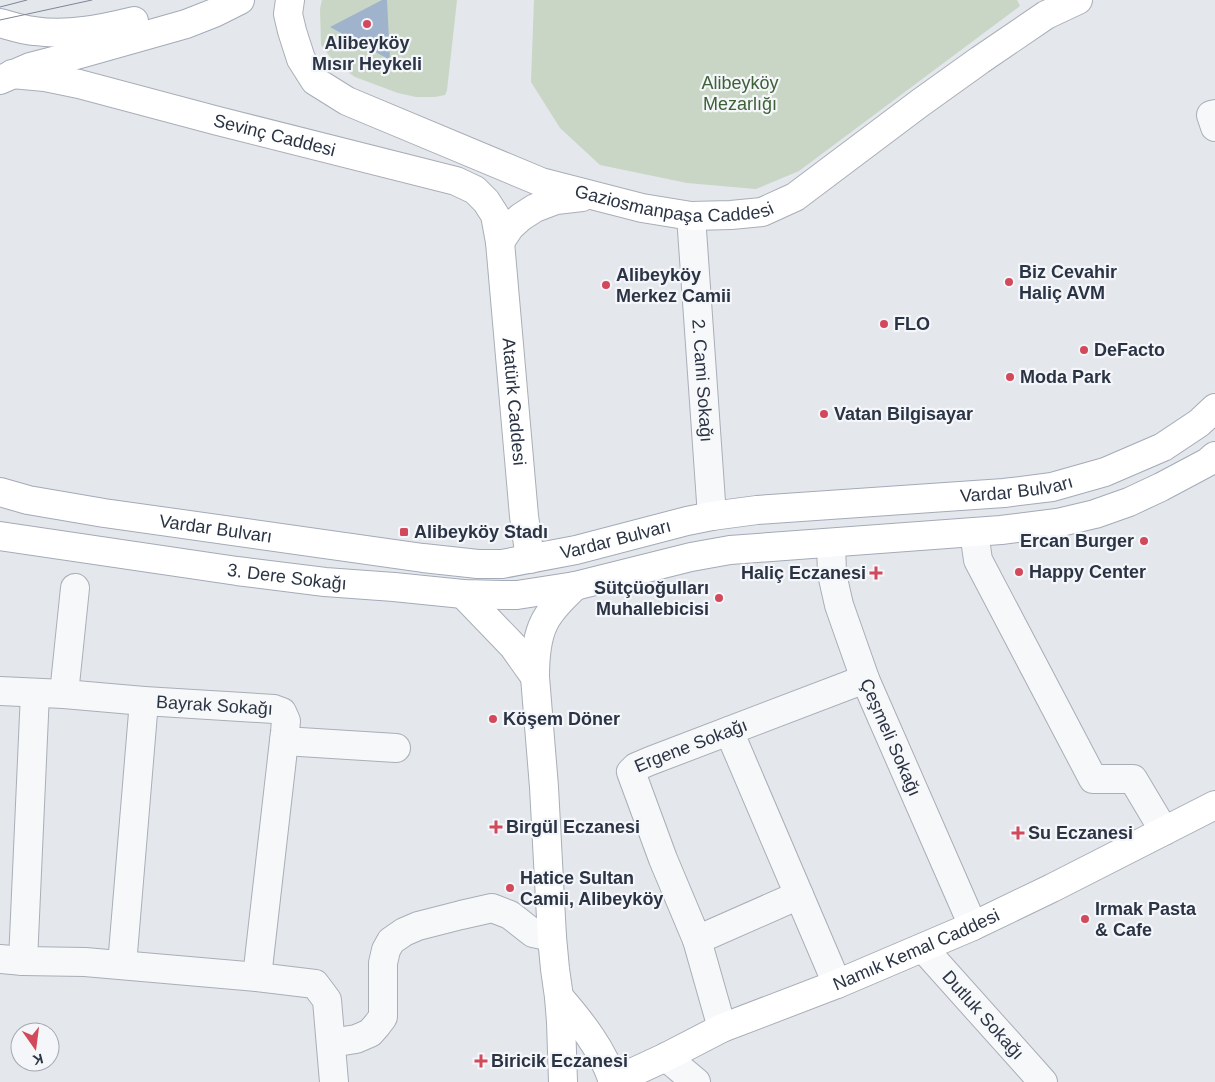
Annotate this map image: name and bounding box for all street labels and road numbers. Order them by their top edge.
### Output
street label: Sevinç Caddesi [211,110,338,160]
street label: Gaziosmanpaşa Caddesi [573,181,777,226]
street label: 2. Cami Sokağı [688,318,717,443]
street label: Atatürk Caddesi [498,337,530,466]
street label: Vardar Bulvarı [959,472,1075,506]
street label: Vardar Bulvarı [158,511,273,547]
street label: Vardar Bulvarı [558,516,673,563]
street label: 3. Dere Sokağı [226,560,347,594]
street label: Çeşmeli Sokağı [856,676,925,799]
street label: Bayrak Sokağı [155,692,274,719]
street label: Ergene Sokağı [631,715,750,776]
street label: Namık Kemal Caddesi [830,905,1003,994]
street label: Dutluk Sokağı [938,967,1028,1063]

